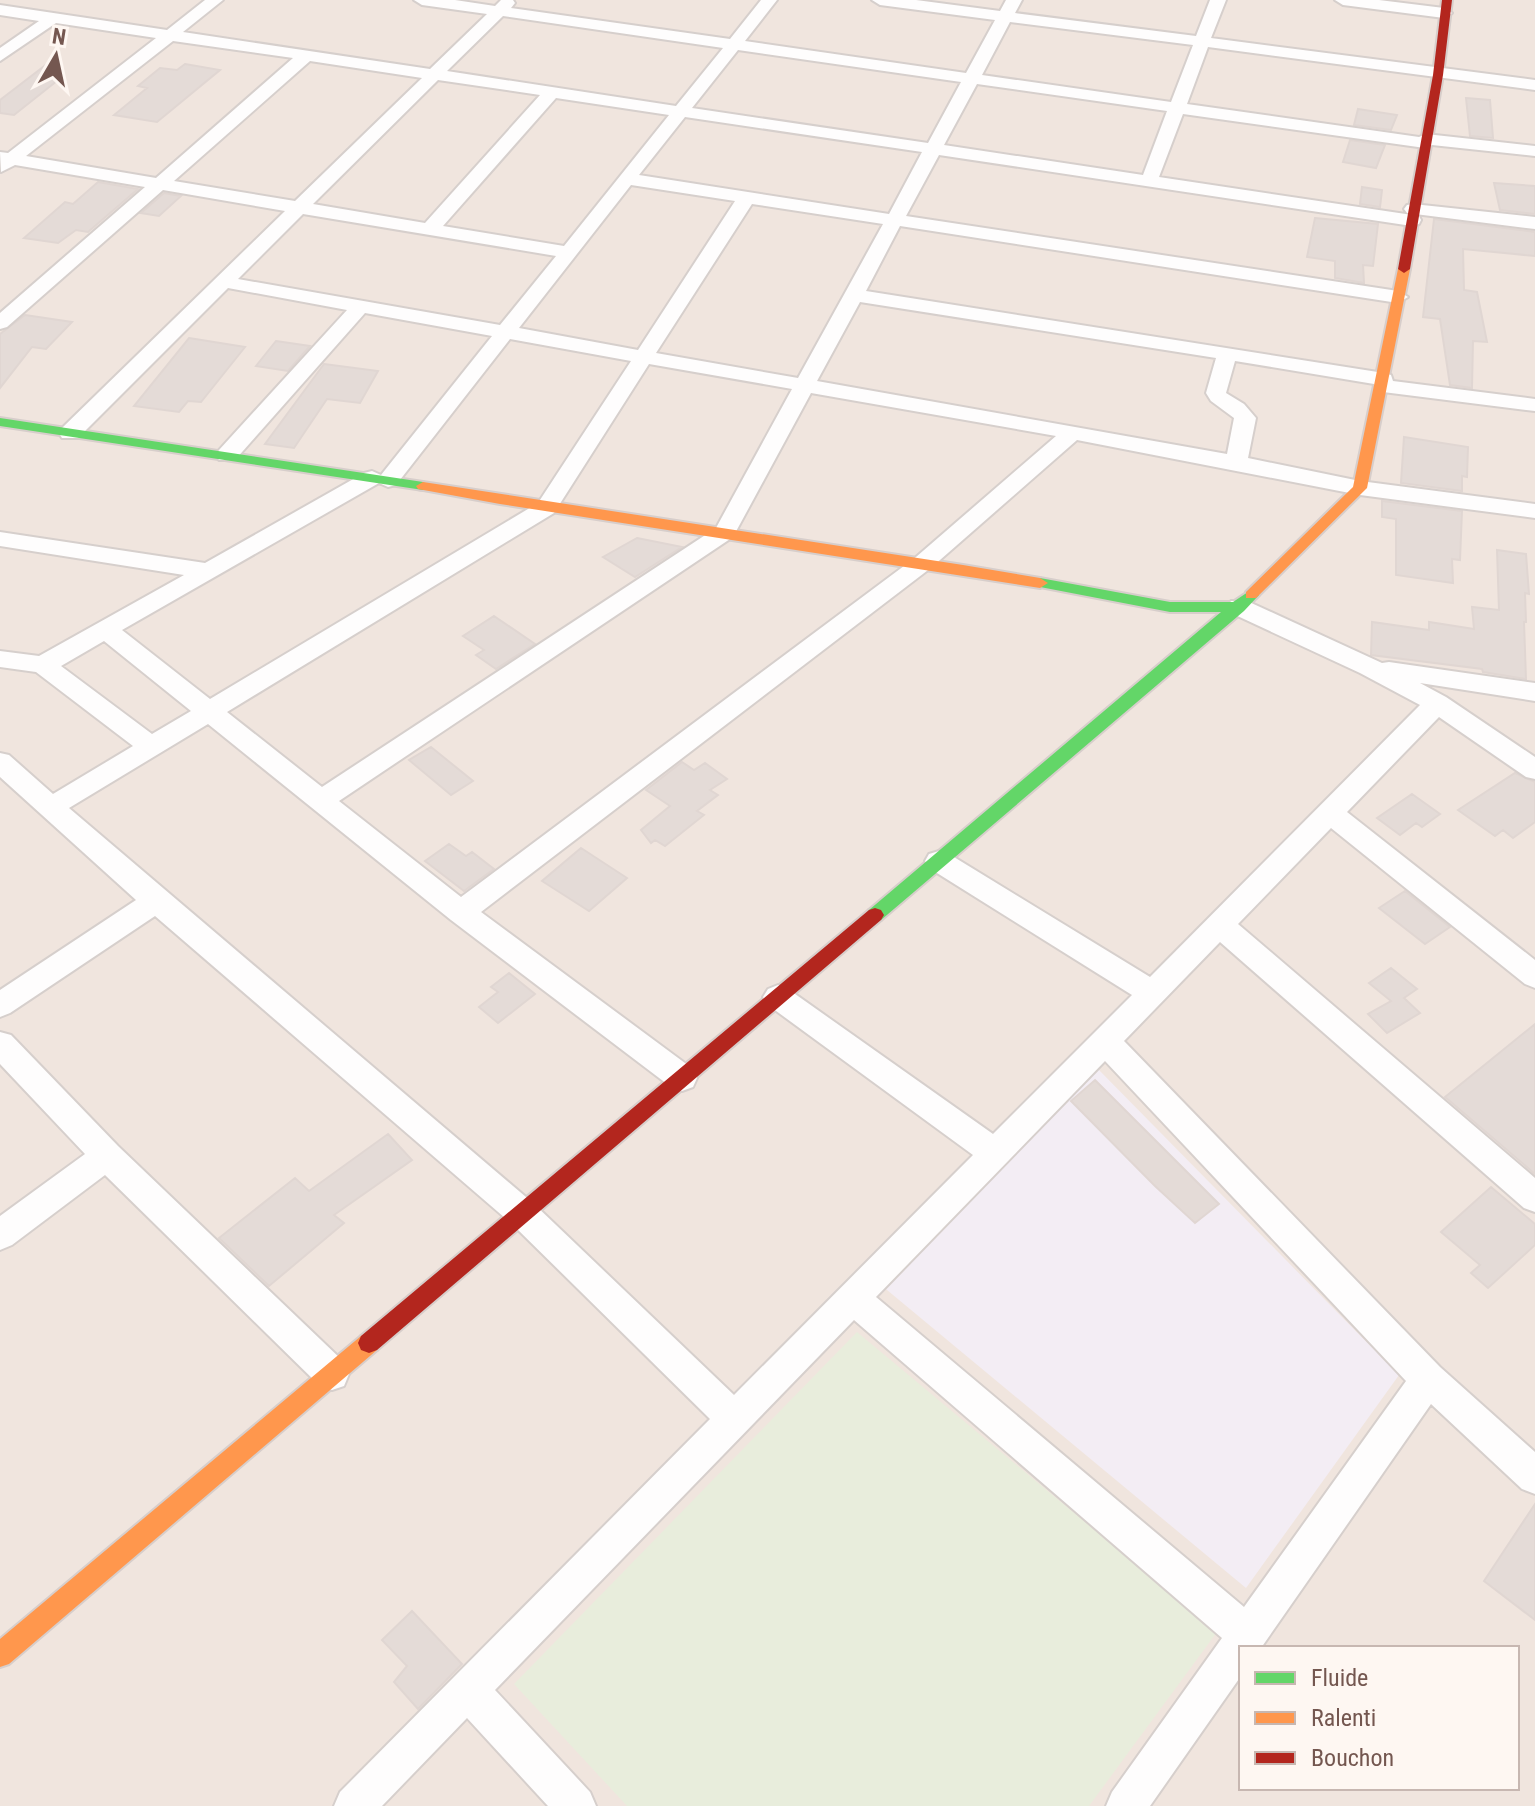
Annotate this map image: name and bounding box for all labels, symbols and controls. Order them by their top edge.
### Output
north arrow [16,16,96,96]
text: N [50,23,68,50]
legend [1239,1646,1519,1790]
text: Fluide [1311,1664,1368,1692]
text: Ralenti [1311,1704,1376,1732]
text: Bouchon [1311,1744,1394,1772]

